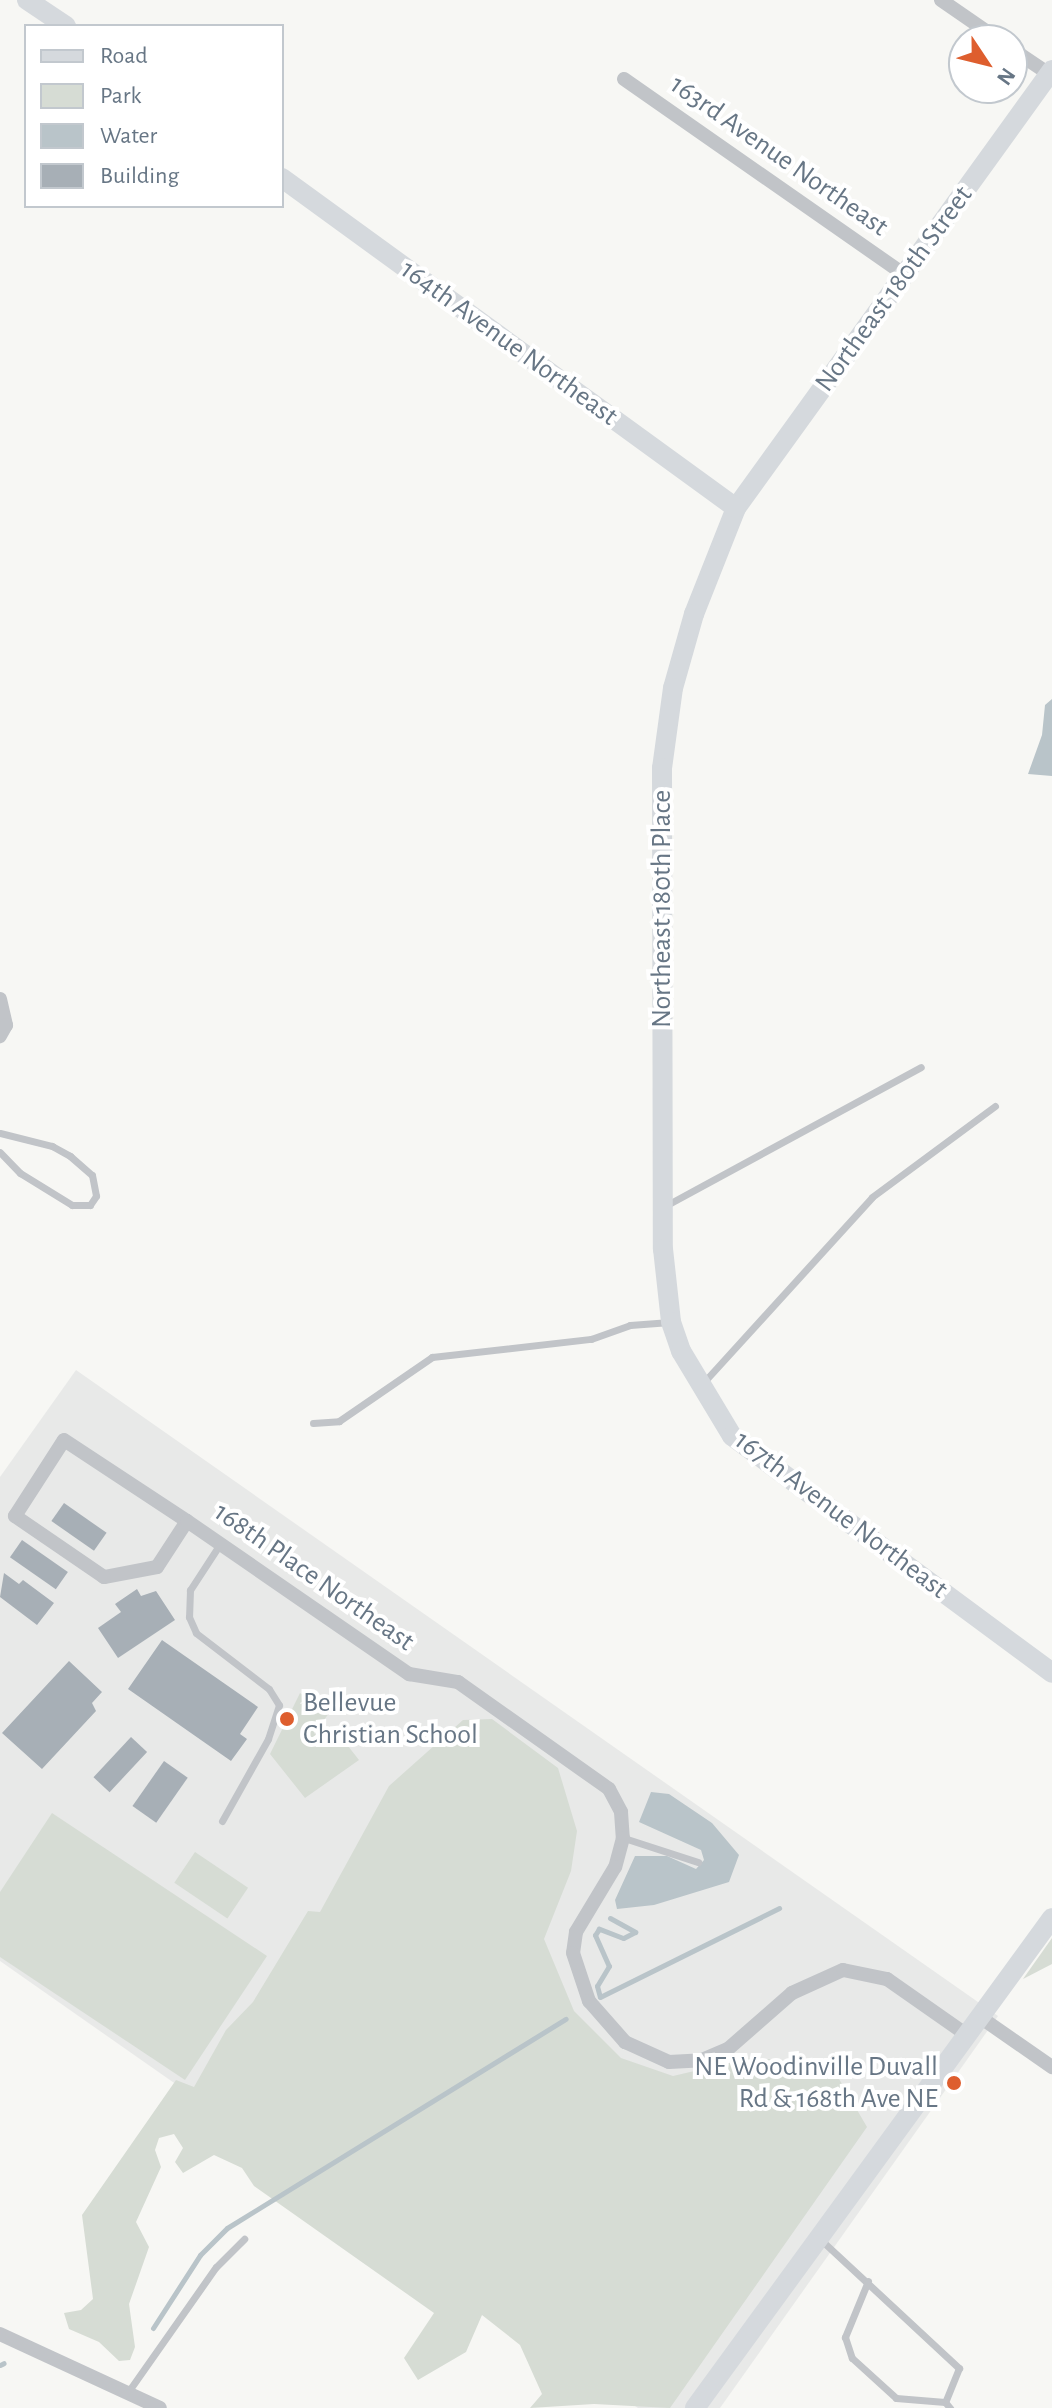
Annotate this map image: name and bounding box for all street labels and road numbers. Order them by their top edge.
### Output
street label: 163rd Avenue Northeast [664,68,894,244]
street label: Northeast 180th Street [808,180,980,398]
street label: 164th Avenue Northeast [394,253,624,433]
street label: Northeast 180th Place [645,790,679,1028]
street label: 167th Avenue Northeast [728,1424,954,1606]
street label: 168th Place Northeast [207,1495,421,1659]

